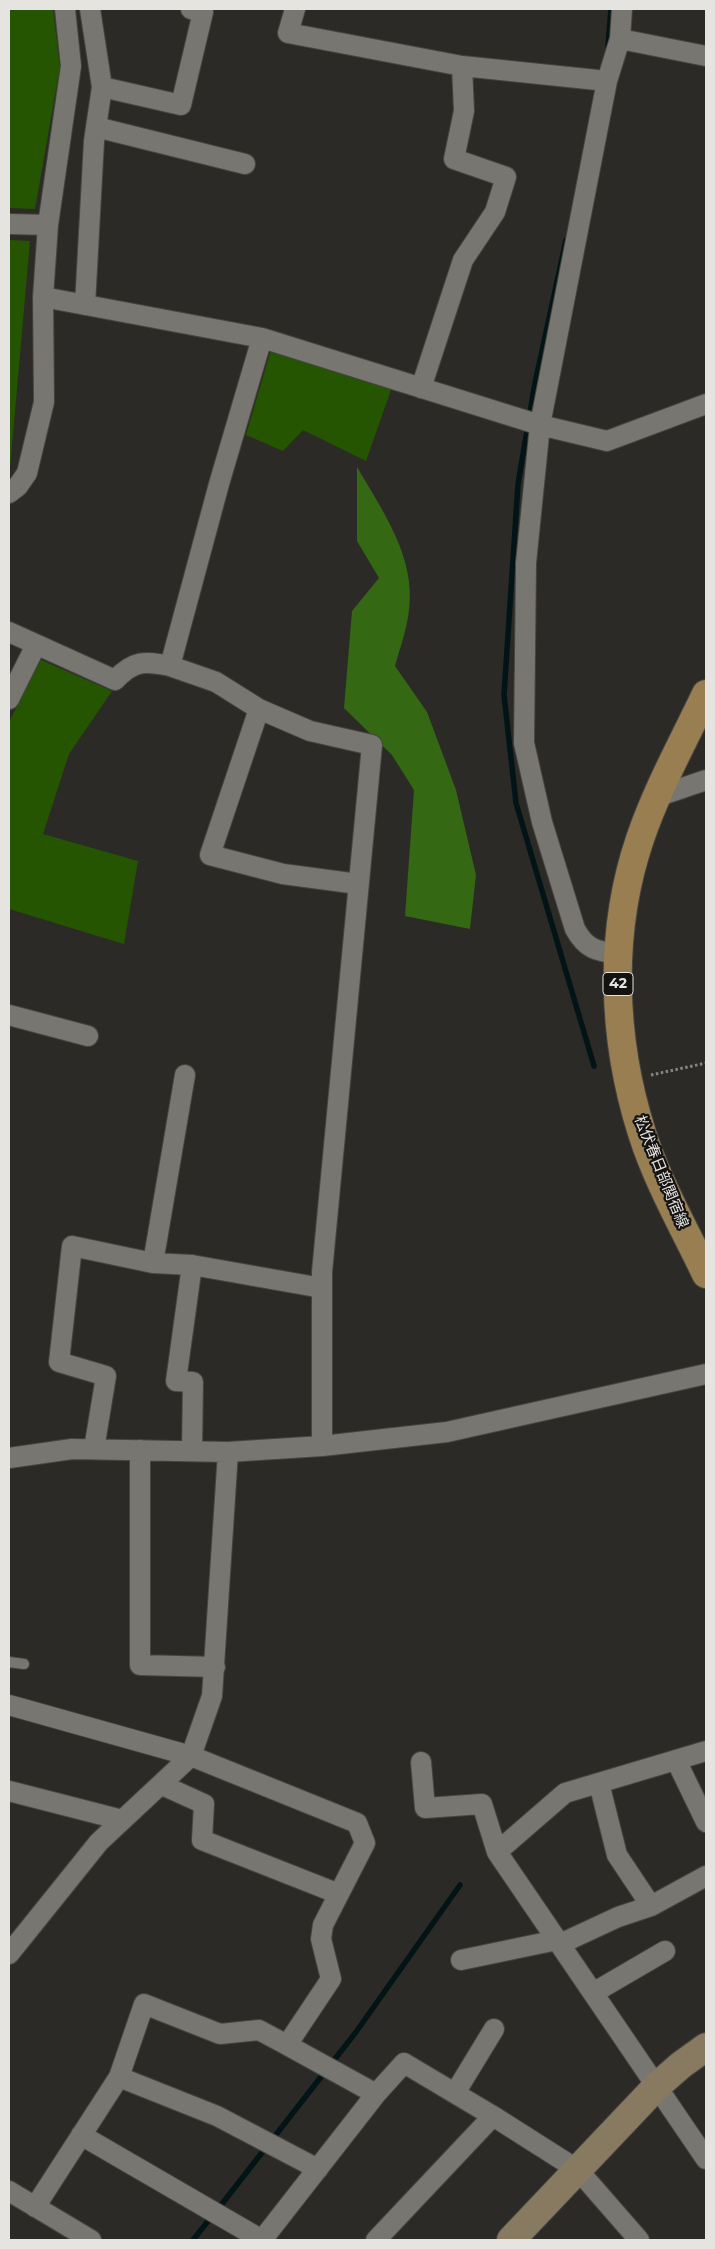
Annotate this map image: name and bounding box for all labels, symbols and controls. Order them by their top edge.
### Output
road number: 42 [603,972,633,996]
street label: 松伏春日部関宿線 [630,1113,692,1231]

